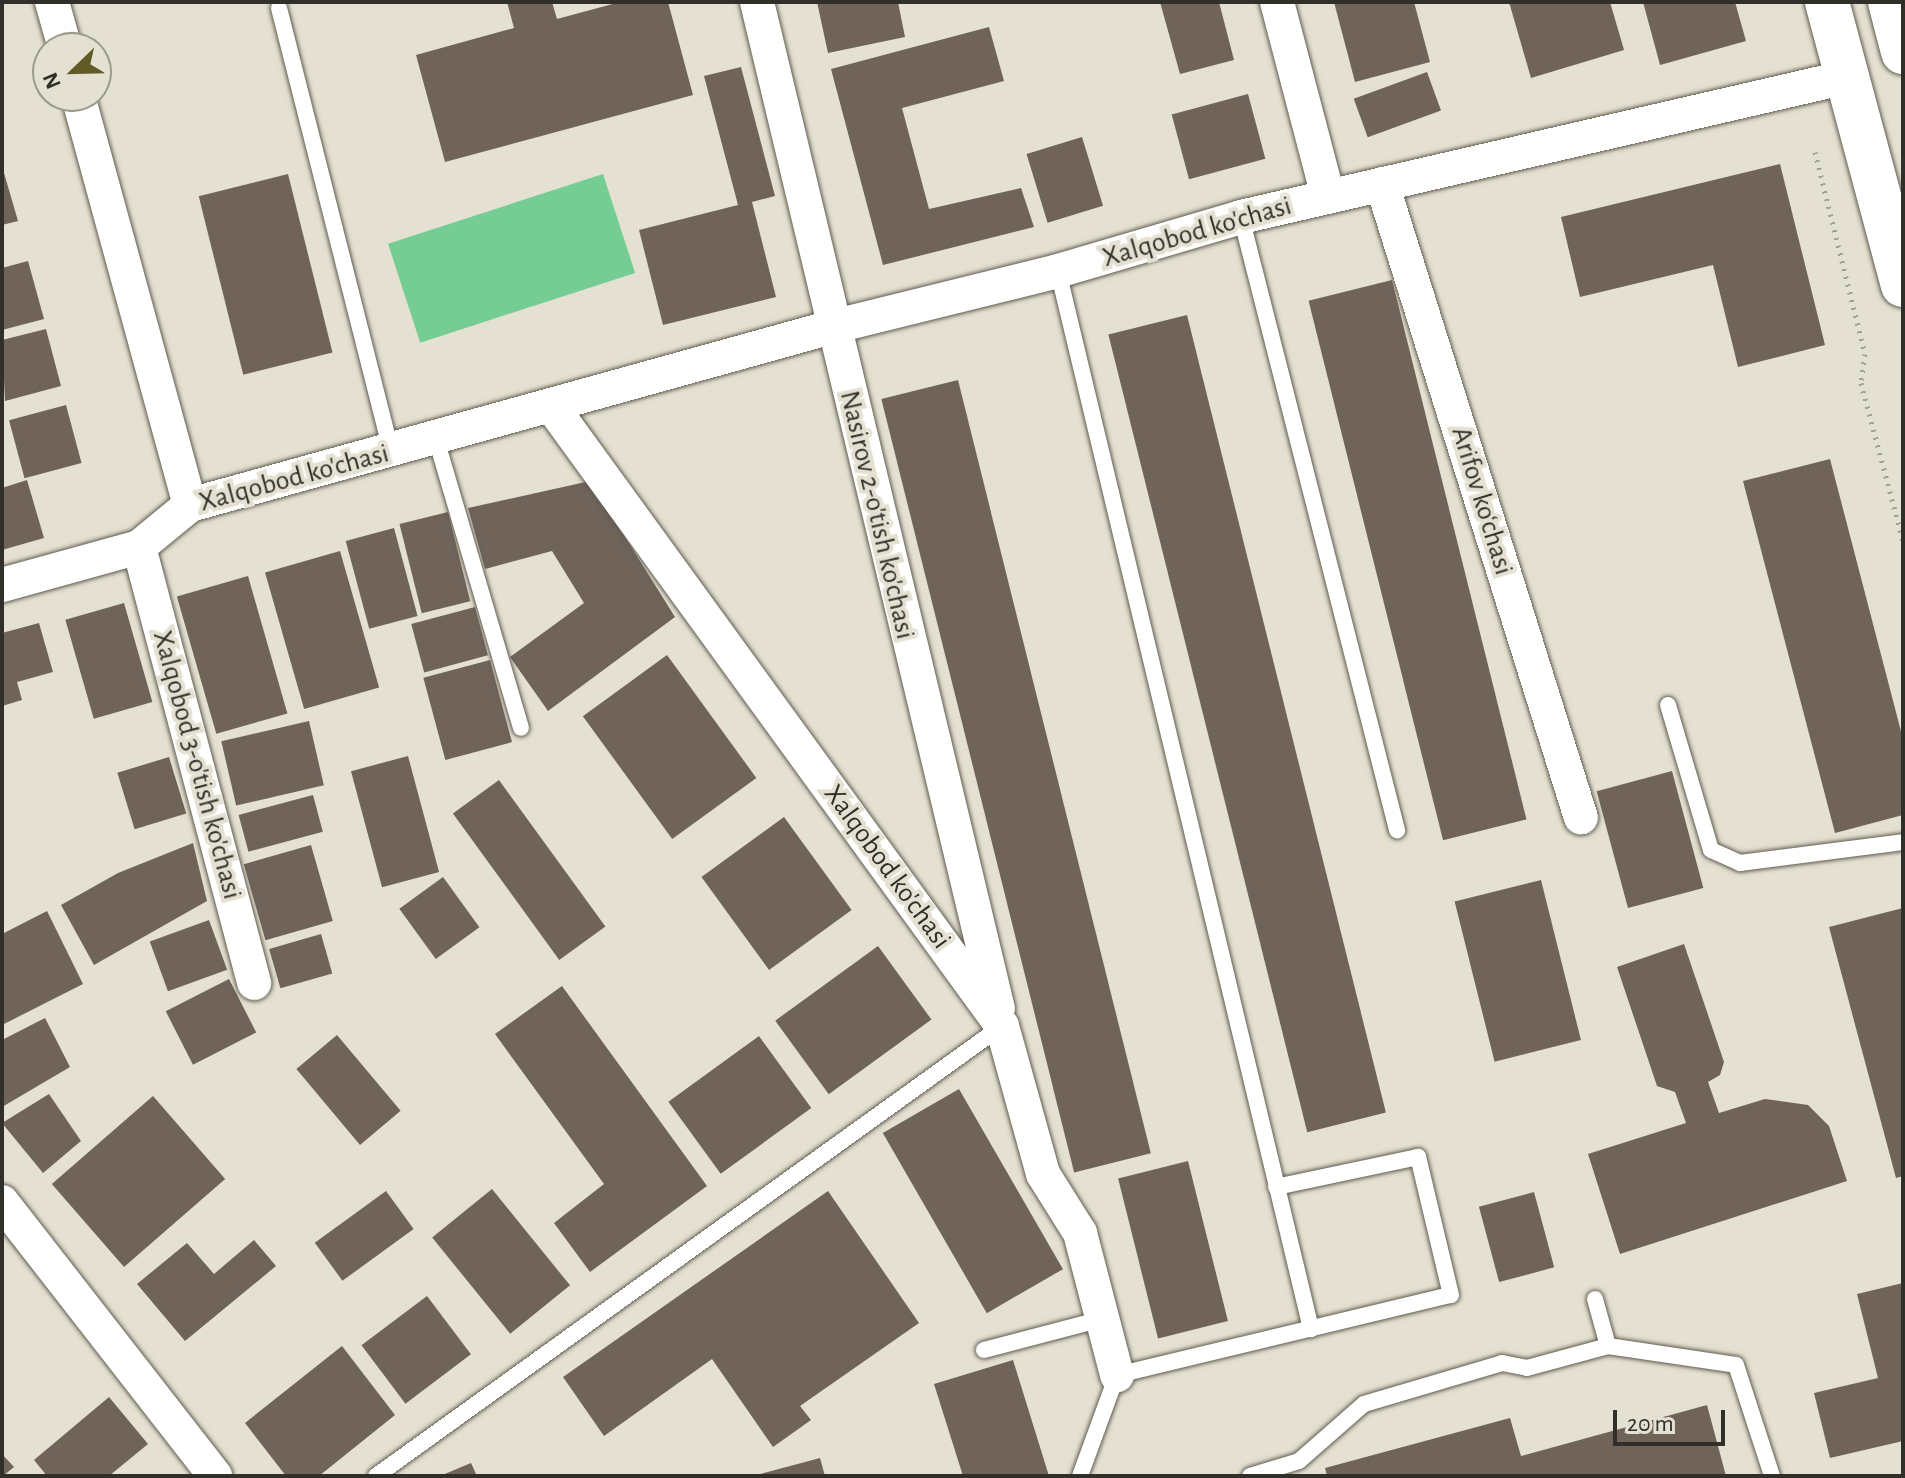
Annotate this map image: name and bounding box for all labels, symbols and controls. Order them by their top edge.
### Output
north arrow [32,32,112,112]
text: N [39,69,65,92]
street label: Xalqobod ko'chasi [1099,189,1295,275]
street label: Nasirov 2-o'tish ko'chasi [832,388,922,642]
street label: Arifov ko‘chasi [1444,423,1520,579]
street label: Xalqobod ko'chasi [195,437,393,519]
street label: Xalqobod 3-o'tish ko'chasi [145,627,249,903]
street label: Xalqobod ko'chasi [816,778,958,956]
scale bar [1617,1394,1729,1444]
text: 20 m [1627,1412,1674,1436]

